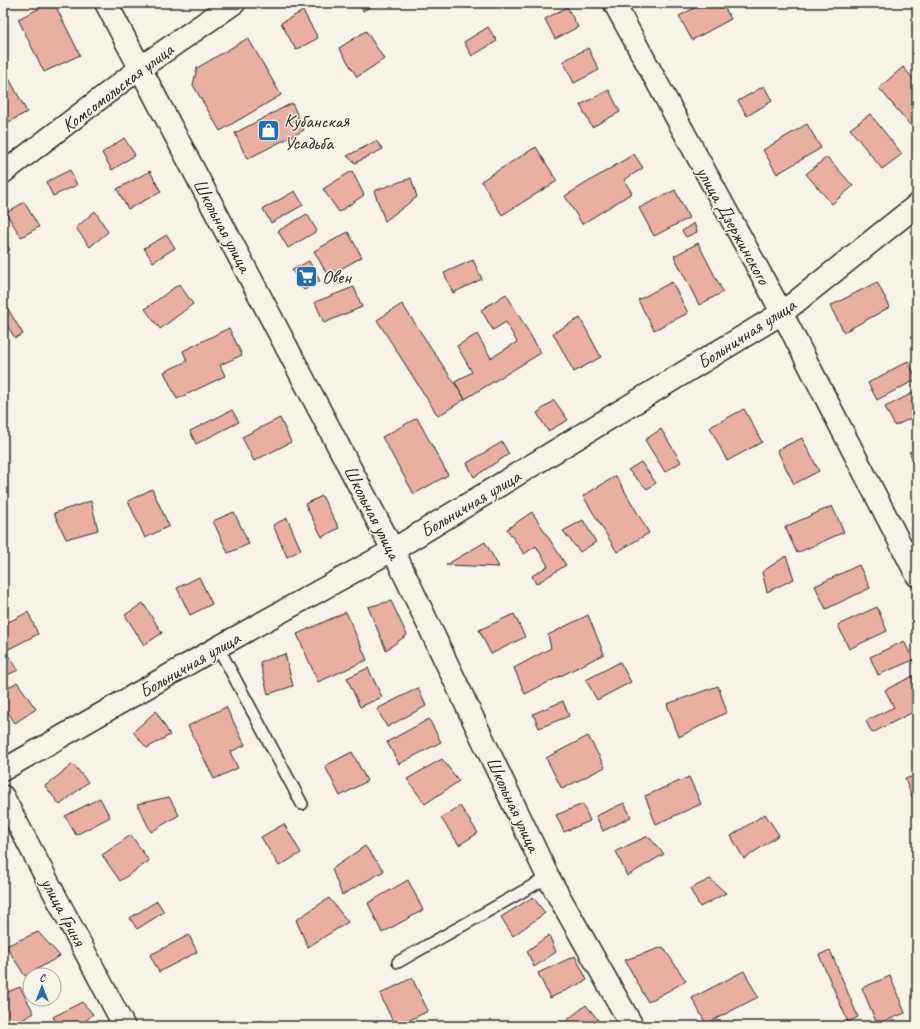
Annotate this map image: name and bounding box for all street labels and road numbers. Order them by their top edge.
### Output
street label: Комсомольская улица [57,37,179,138]
street label: улица Дзержинского [690,161,776,290]
street label: Школьная улица [187,175,258,278]
street label: Больничная улица [693,292,802,375]
street label: Школьная улица [338,461,407,566]
street label: Больничная улица [416,464,527,543]
street label: Больничная улица [135,625,246,703]
street label: Школьная улица [481,753,547,858]
street label: улица Гриня [35,872,92,952]

